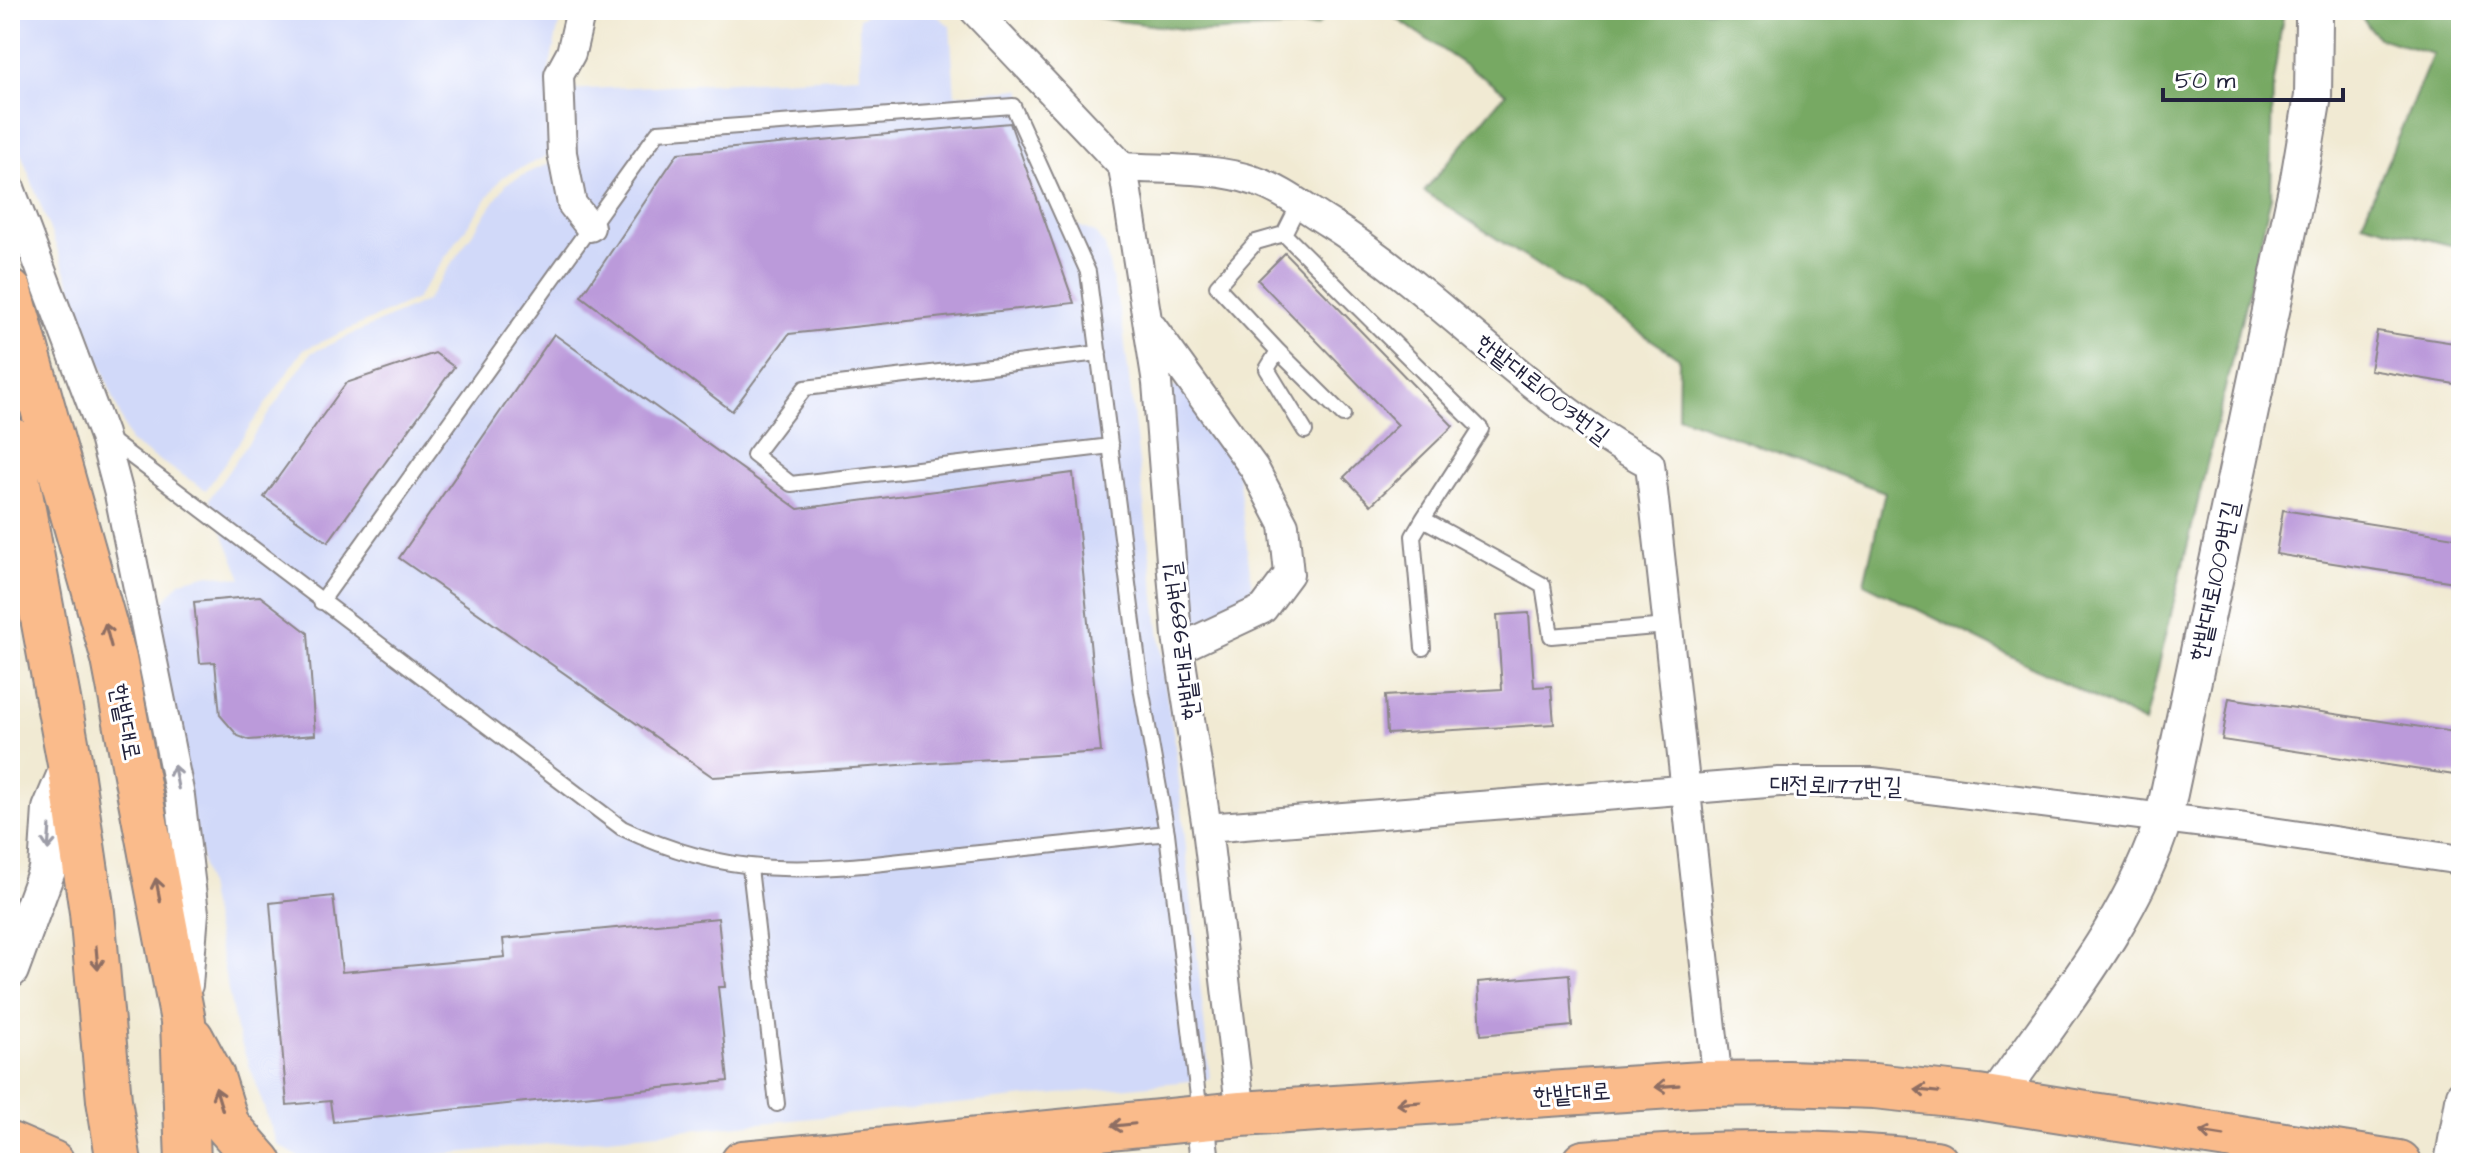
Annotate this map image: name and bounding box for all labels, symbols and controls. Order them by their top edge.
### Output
scale bar [2163,52,2343,102]
text: 50 m [2175,64,2236,98]
street label: 한밭대로1003번길 [1468,327,1616,453]
street label: 한밭대로1009번길 [2181,498,2249,664]
street label: 한밭대로989번길 [1155,560,1209,722]
one-way arrow [99,622,114,648]
street label: 한밭대로 [101,681,149,763]
one-way arrow [168,765,183,791]
street label: 대전로1177번길 [1770,768,1902,804]
one-way arrow [42,824,57,851]
one-way arrow [149,877,164,903]
one-way arrow [89,944,104,971]
street label: 한밭대로 [1532,1074,1612,1114]
one-way arrow [1654,1079,1681,1094]
one-way arrow [1914,1084,1941,1099]
one-way arrow [211,1086,226,1112]
one-way arrow [1395,1096,1422,1111]
one-way arrow [1110,1118,1137,1133]
one-way arrow [2199,1125,2225,1140]

